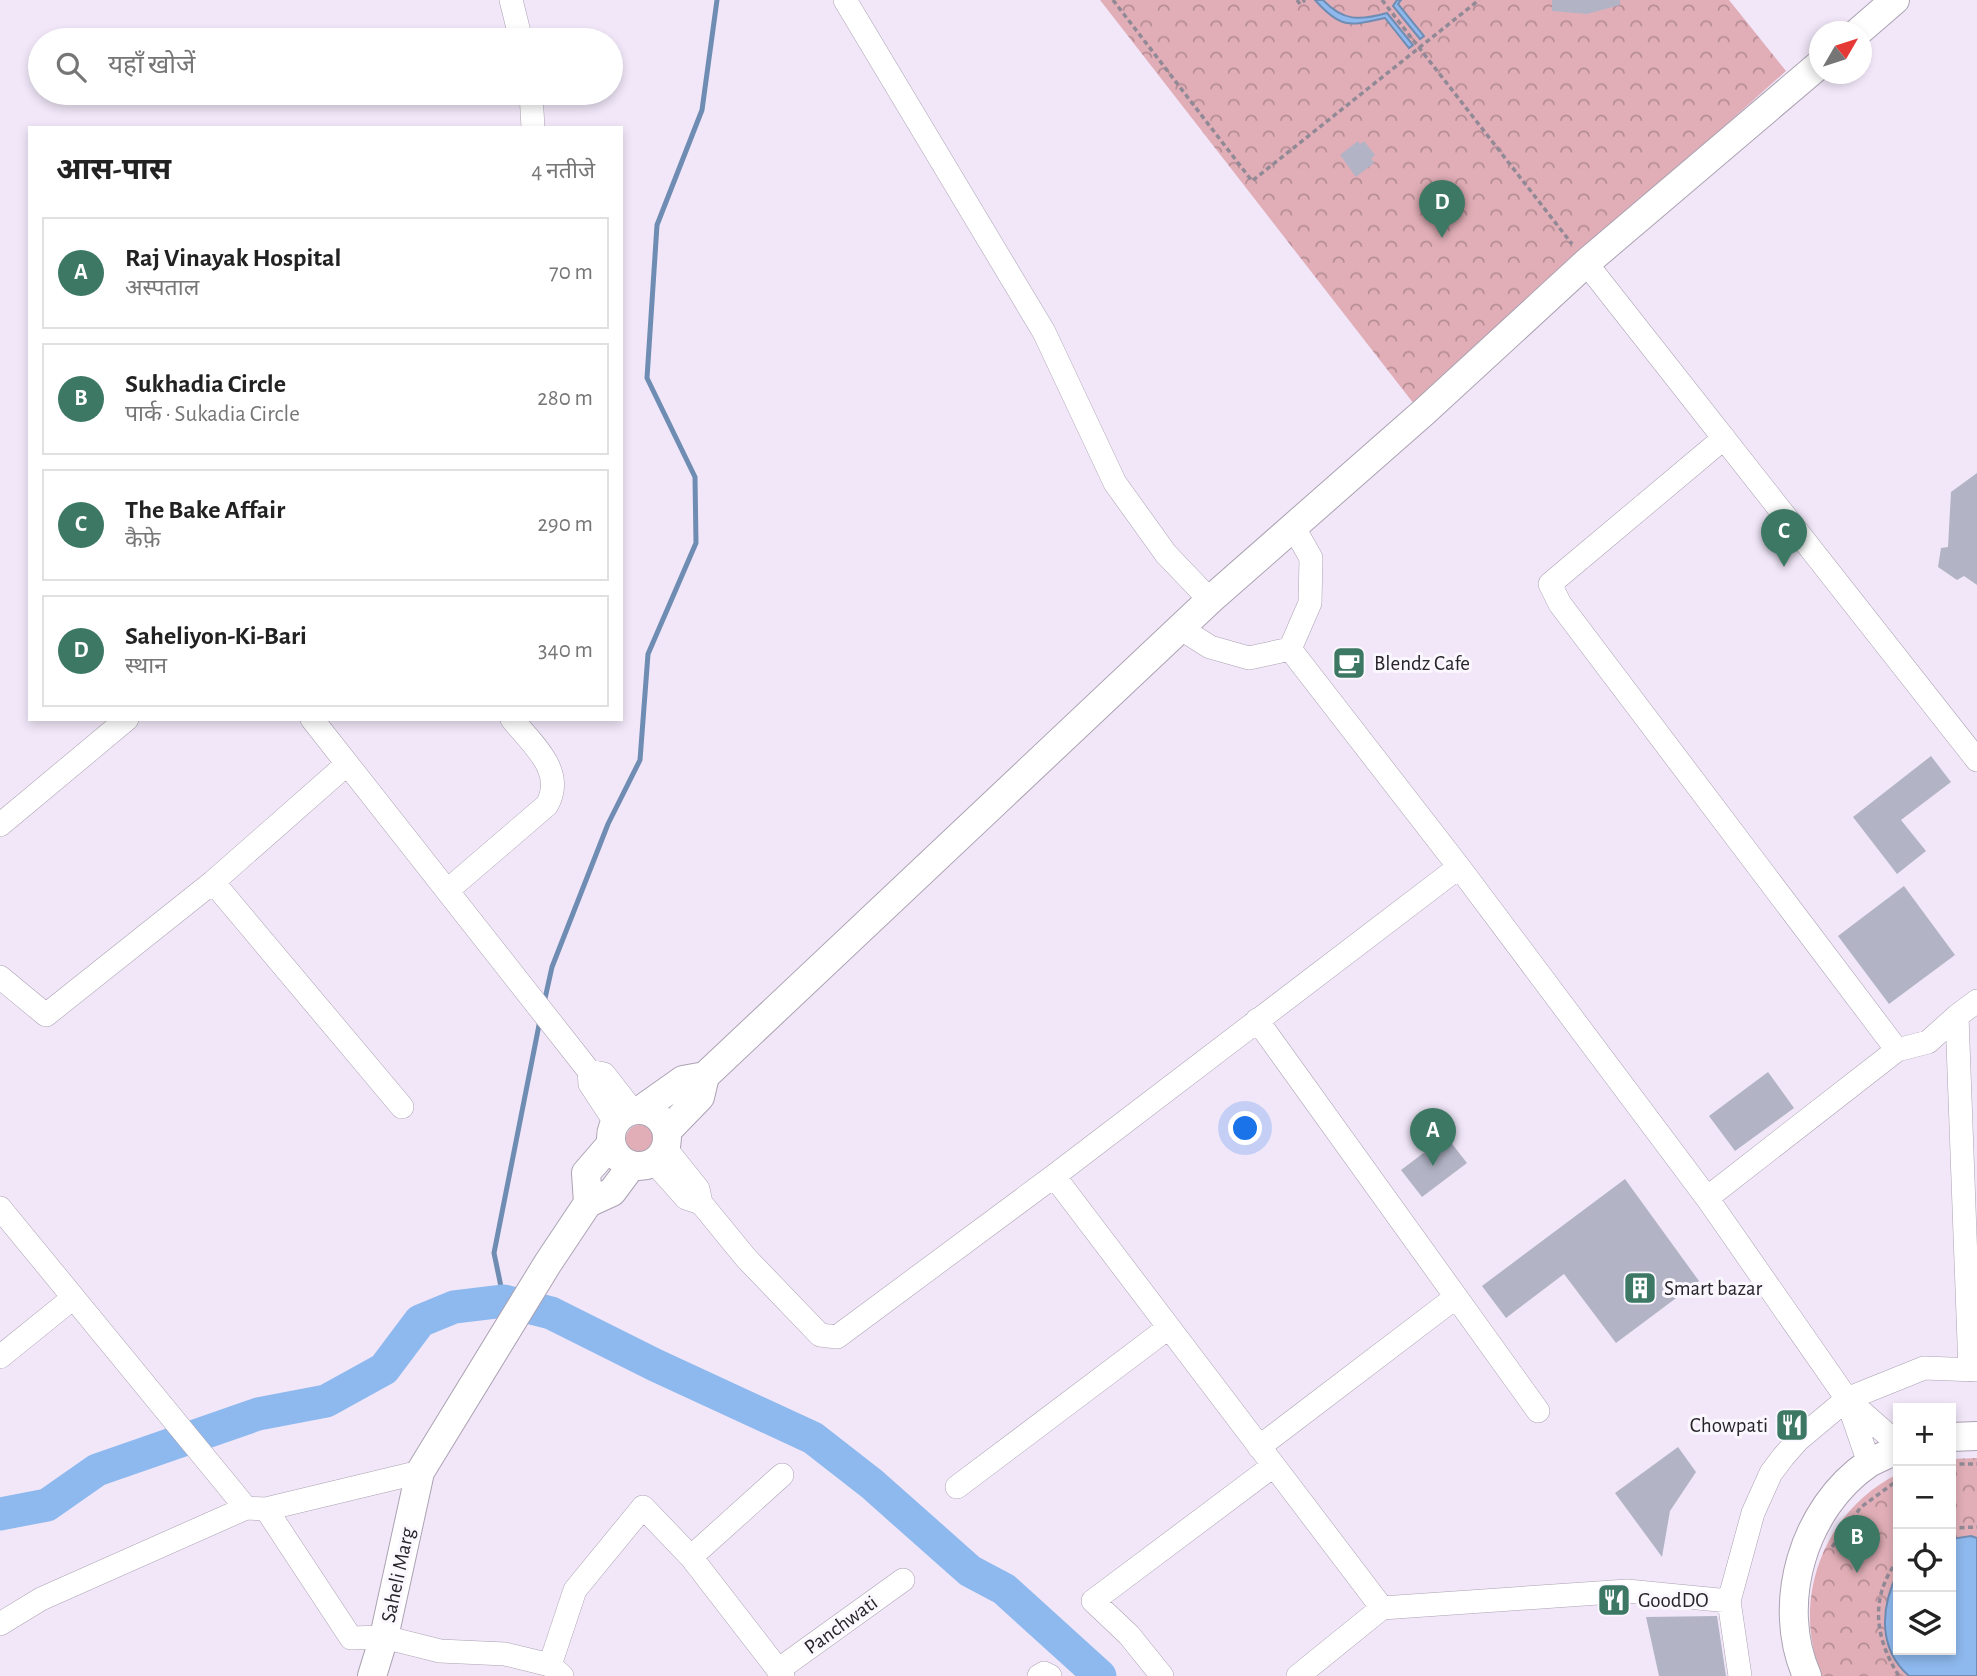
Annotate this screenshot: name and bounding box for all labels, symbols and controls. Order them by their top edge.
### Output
north arrow [1809,21,1872,84]
search box [28,28,623,105]
icon: search [52,48,90,86]
text: यहाँ खोजें [108,52,195,78]
text: आस-पास [56,155,171,185]
text: 4 नतीजे [531,160,595,183]
pin: D [1419,180,1465,238]
text: Raj Vinayak Hospital [125,245,341,271]
text: A [74,261,88,284]
text: 70 m [549,261,593,284]
text: अस्पताल [125,277,199,300]
text: Sukhadia Circle [125,371,286,397]
text: B [74,387,88,410]
text: 280 m [537,387,593,410]
text: पार्क · Sukadia Circle [125,403,300,426]
text: The Bake Affair [125,497,285,523]
pin: C [1761,509,1807,567]
text: C [75,513,87,536]
text: 290 m [537,513,593,536]
text: कैफ़े [125,529,160,552]
text: Saheliyon-Ki-Bari [125,623,307,649]
text: D [73,639,89,662]
text: 340 m [538,639,593,662]
cafe icon: Blendz Cafe [1330,644,1368,682]
place label: Blendz Cafe [1374,653,1470,674]
text: स्थान [125,655,167,678]
pin: A [1410,1108,1456,1166]
your location [1228,1111,1262,1145]
building icon: Smart bazar [1621,1269,1659,1307]
place label: Smart bazar [1664,1278,1763,1299]
map controls [1893,1403,1956,1655]
button: + [1893,1403,1956,1466]
restaurant icon: Chowpati [1773,1406,1811,1444]
place label: Chowpati [1690,1415,1768,1436]
button: − [1893,1466,1956,1529]
pin: B [1834,1515,1880,1573]
street label: Saheli Marg [378,1525,418,1624]
button: locate [1893,1529,1956,1592]
restaurant icon: GoodDO [1595,1581,1633,1619]
place label: GoodDO [1638,1590,1709,1611]
street label: Panchwati [801,1592,881,1658]
button: layers [1893,1592,1956,1655]

